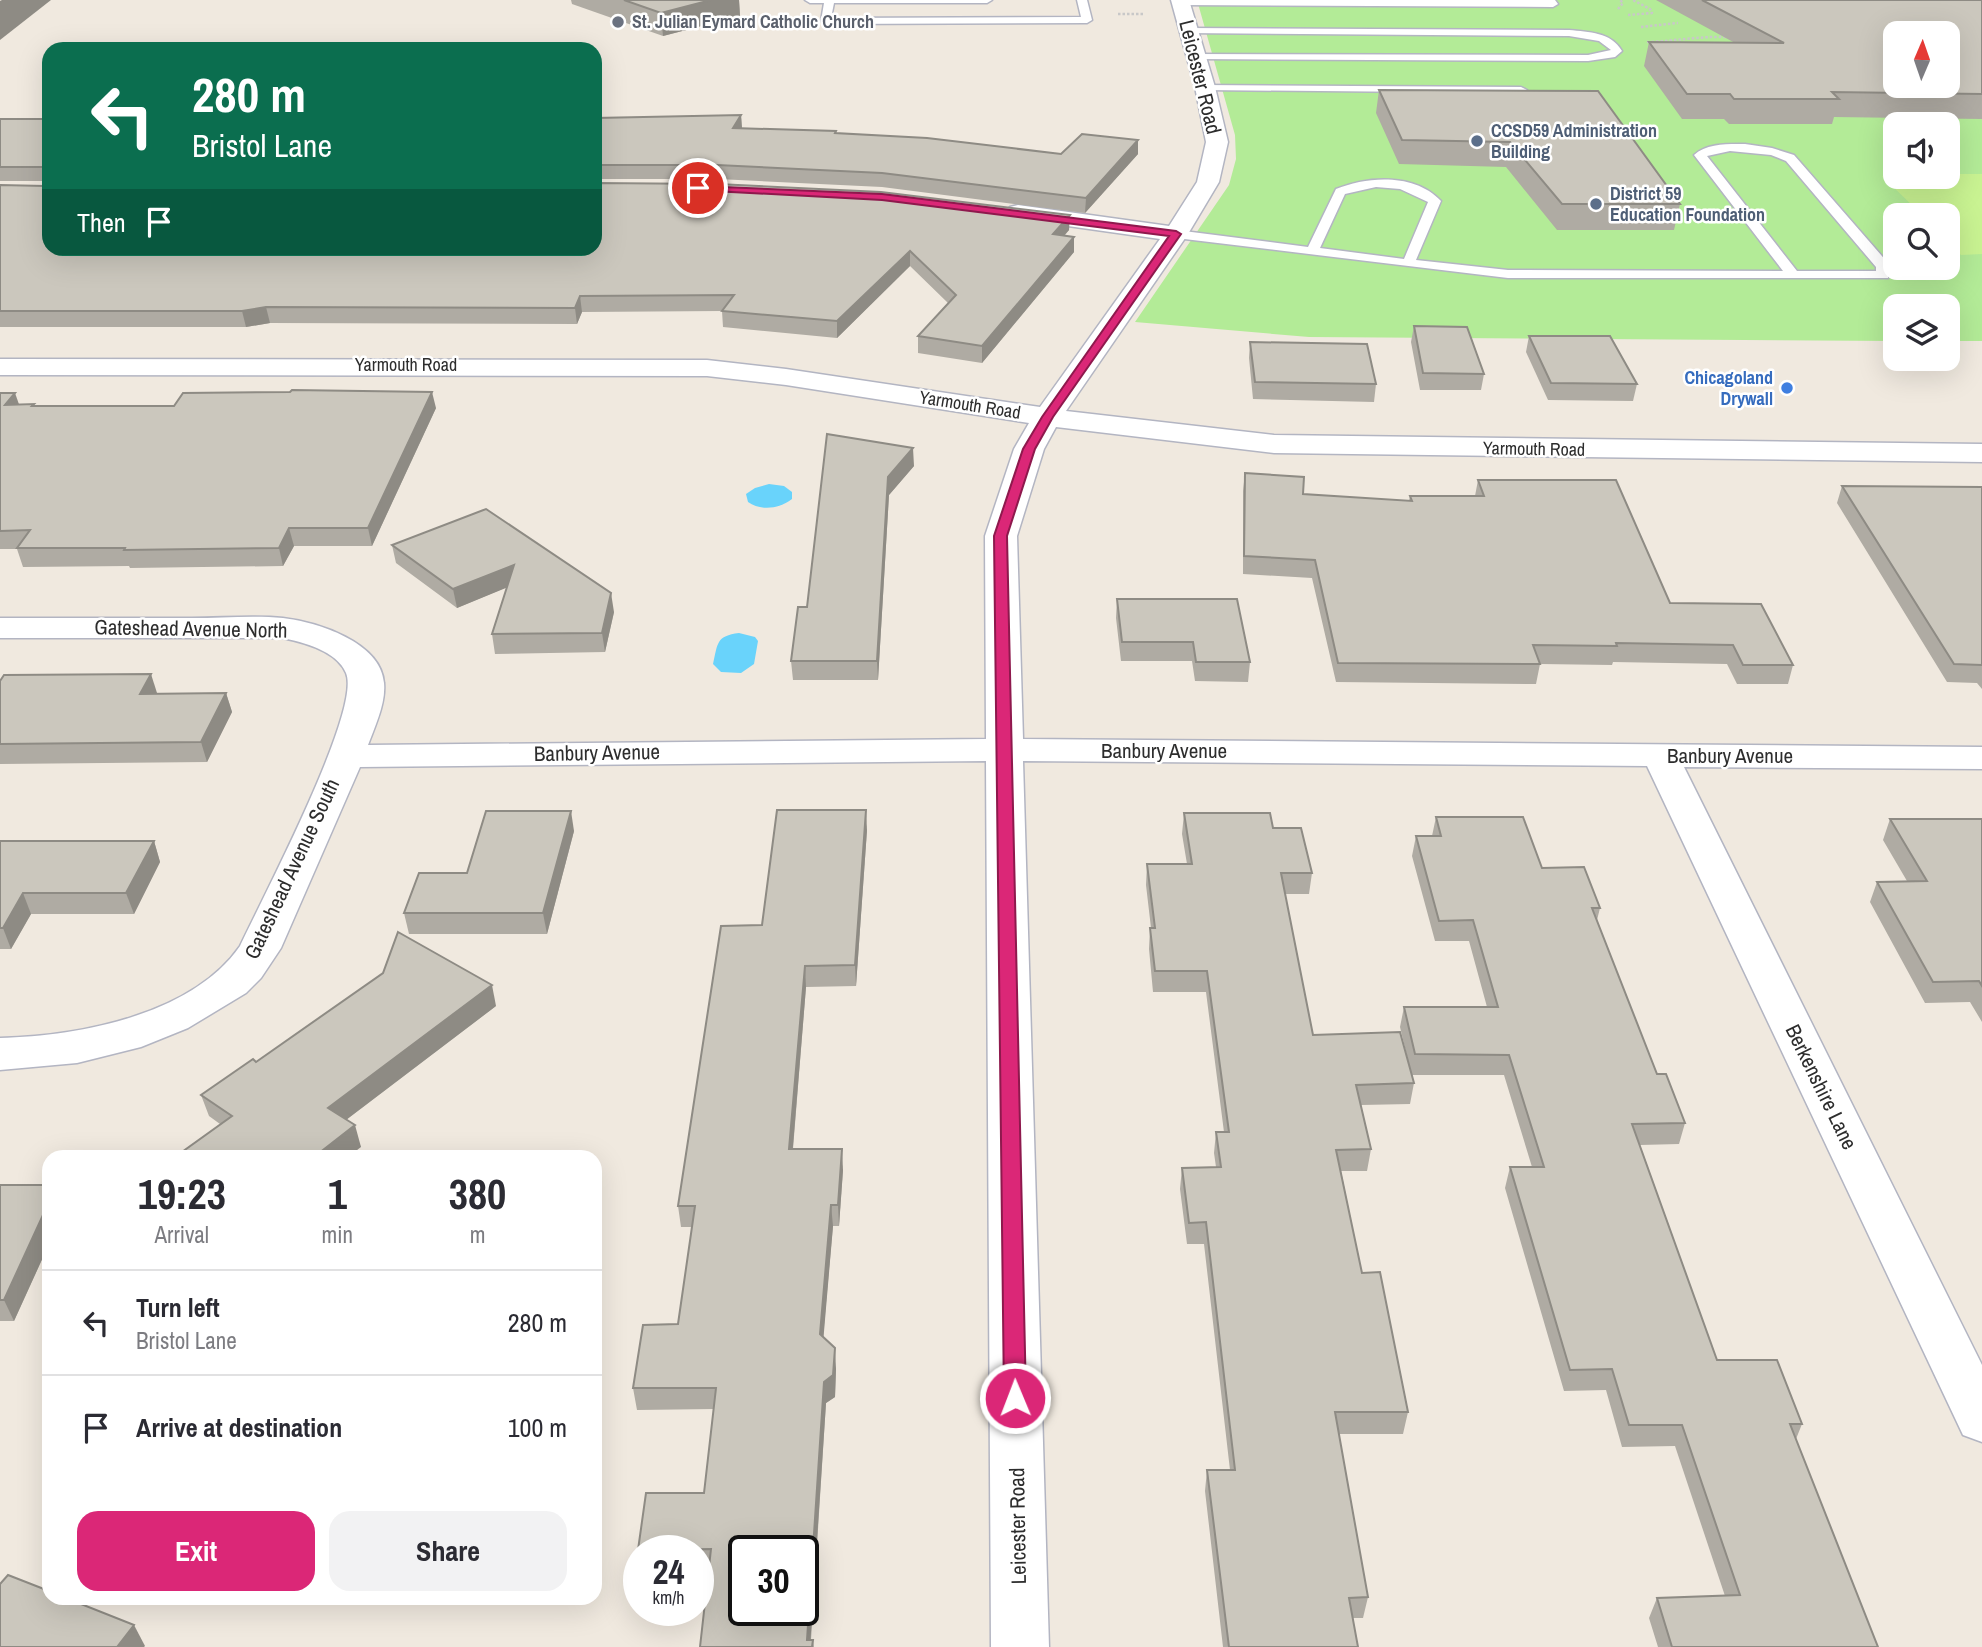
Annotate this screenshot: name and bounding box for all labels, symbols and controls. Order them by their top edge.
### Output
place label: St. Julian Eymard Catholic Church [632,9,874,34]
marker: St. Julian Eymard Catholic Church [610,14,626,30]
street label: Leicester Road [1172,17,1229,137]
north arrow [1883,21,1960,98]
map controls [1883,21,1960,371]
text: 280 m [192,61,306,127]
icon: left [77,70,168,161]
button: sound [1883,112,1960,189]
place label: CCSD59 Administration Building [1491,118,1657,164]
text: Bristol Lane [192,124,332,167]
marker: CCSD59 Administration Building [1469,133,1485,149]
pin [668,158,728,218]
icon: arrive [679,169,717,207]
place label: District 59 Education Foundation [1610,181,1765,227]
marker: District 59 Education Foundation [1588,196,1604,212]
icon: arrive [140,203,178,241]
button: search [1883,203,1960,280]
text: Then [77,205,126,240]
button: layers [1883,294,1960,371]
street label: Yarmouth Road [355,352,457,377]
place label: Chicagoland Drywall [1684,365,1773,411]
marker: Chicagoland Drywall [1779,380,1795,396]
street label: Yarmouth Road [918,384,1023,425]
street label: Yarmouth Road [1483,435,1585,462]
street label: Gateshead Avenue North [94,612,288,645]
street label: Banbury Avenue [1101,736,1227,765]
street label: Banbury Avenue [534,737,660,768]
street label: Banbury Avenue [1667,741,1793,770]
street label: Gateshead Avenue South [237,774,346,964]
street label: Berkenshire Lane [1779,1019,1864,1154]
text: 19:23 [138,1166,226,1222]
text: 1 [328,1166,347,1222]
text: 380 [449,1166,506,1222]
text: Arrival [155,1219,209,1250]
text: min [322,1219,353,1250]
text: m [470,1219,485,1250]
text: Turn left [136,1290,220,1325]
icon: left [77,1304,115,1342]
text: 280 m [508,1305,567,1340]
text: Bristol Lane [136,1325,237,1356]
position arrow [978,1361,1052,1435]
icon: arrive [77,1409,115,1447]
text: Arrive at destination [136,1410,342,1445]
text: 100 m [508,1410,567,1445]
street label: Leicester Road [1002,1467,1033,1585]
button: Exit [77,1511,315,1591]
button: Share [329,1511,567,1591]
speed limit sign: 30 [728,1535,819,1626]
text: 24 [653,1548,684,1595]
text: km/h [653,1585,685,1610]

